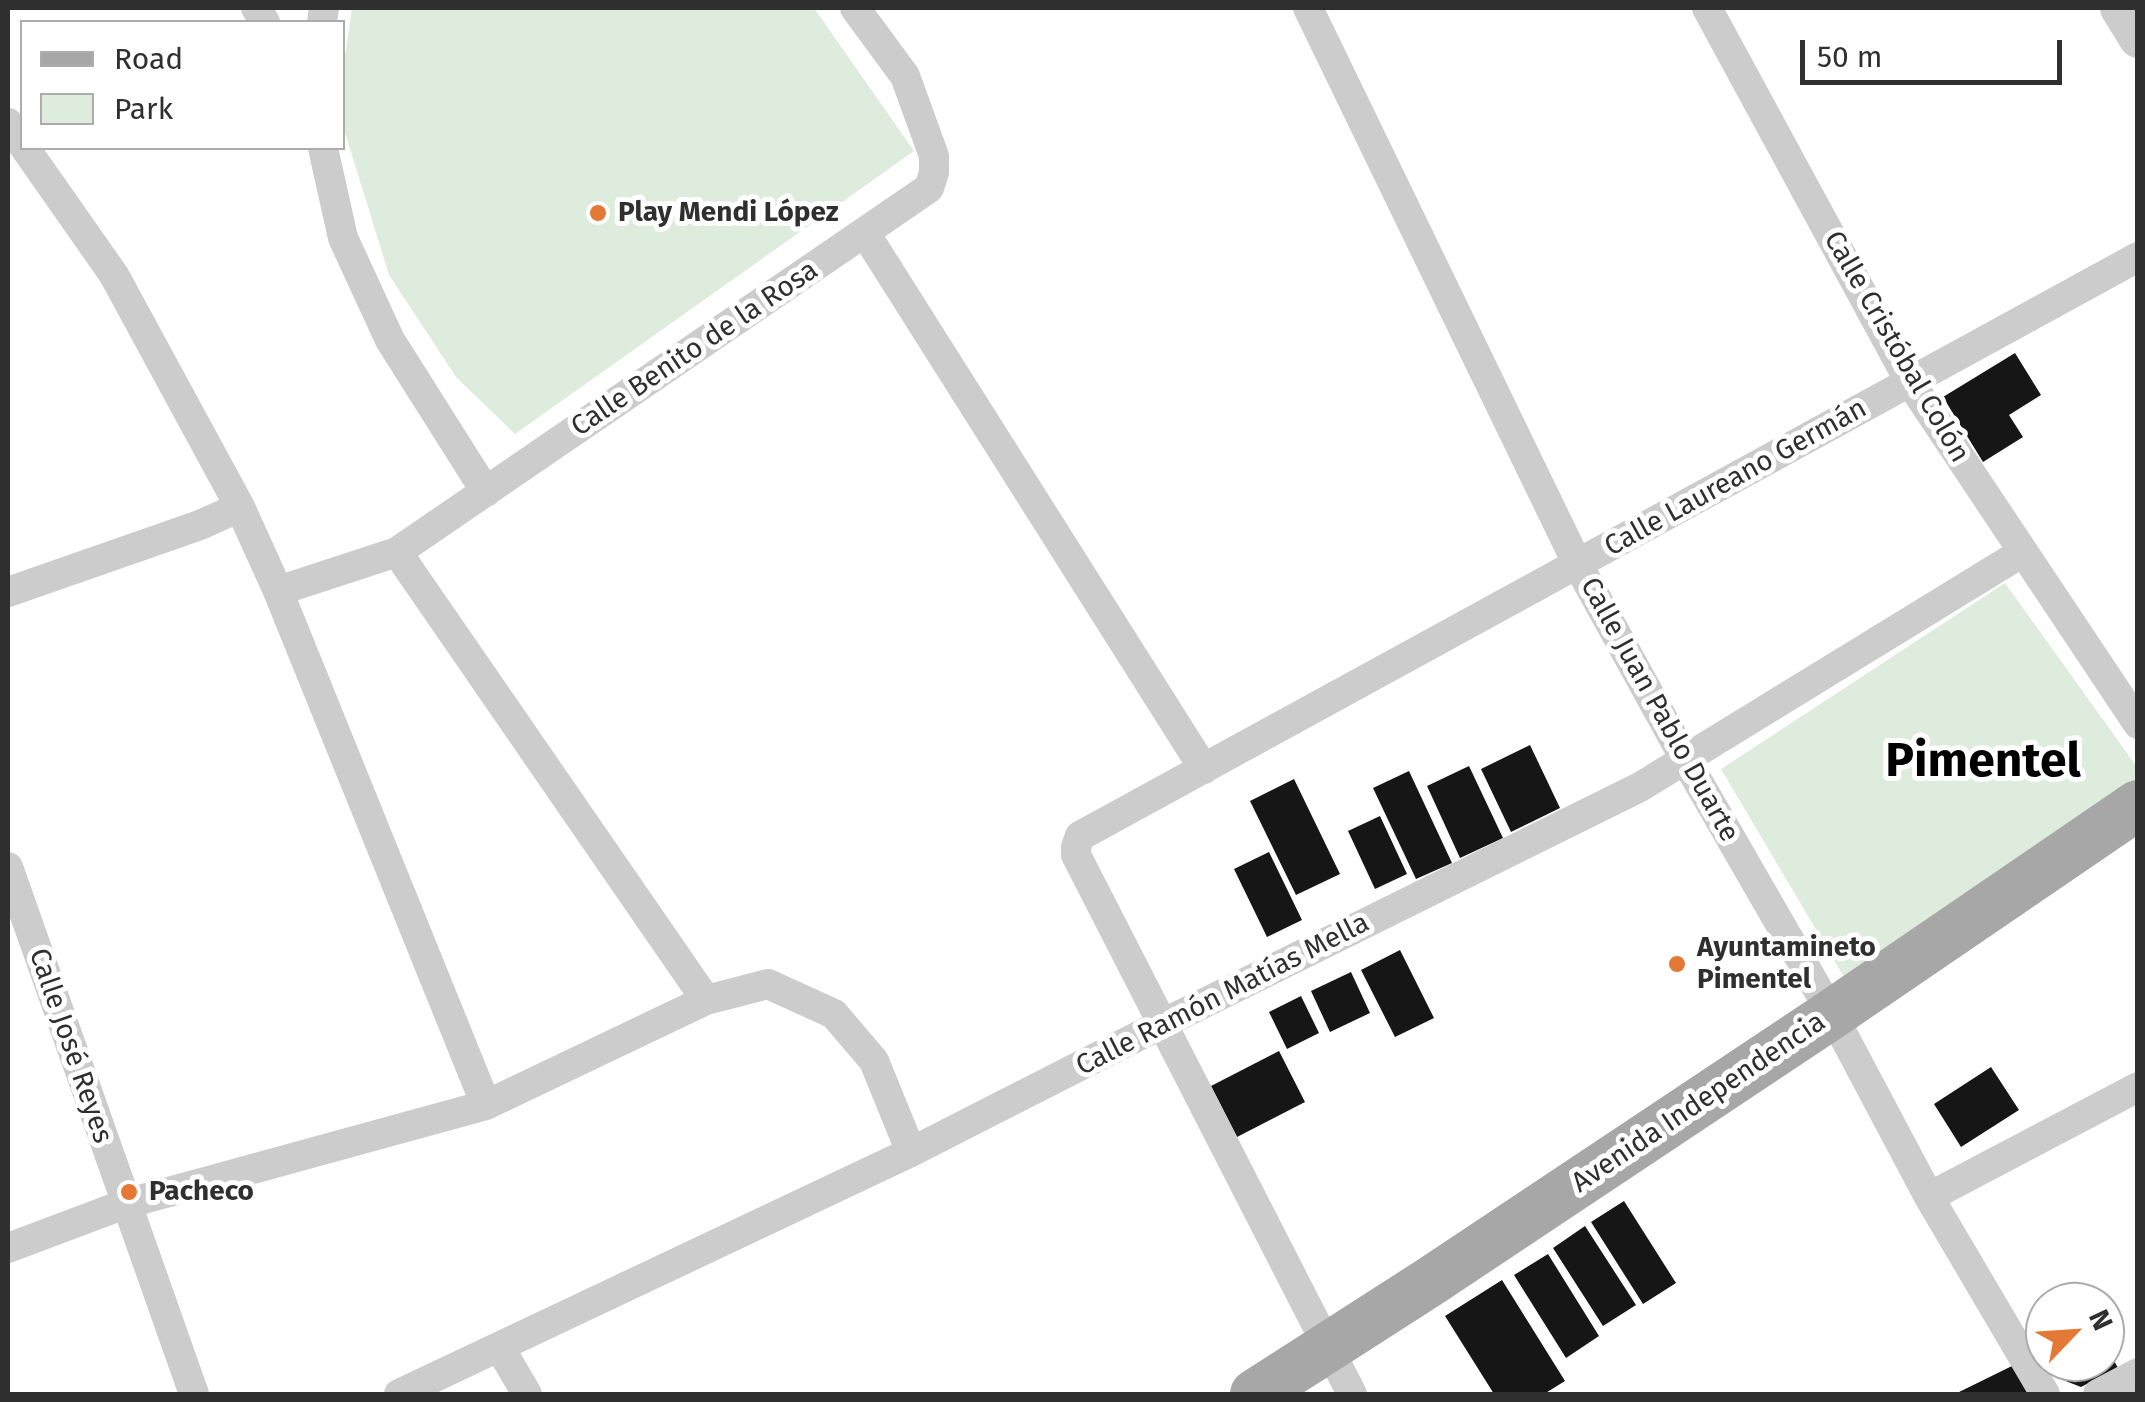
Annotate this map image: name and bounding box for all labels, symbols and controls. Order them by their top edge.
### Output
legend [20,20,345,150]
scale bar [1805,20,2068,82]
text: 50 m [1817,39,1882,75]
text: Road [114,41,183,77]
text: Park [114,91,173,127]
place label: Play Mendi López [618,196,838,230]
marker: Play Mendi López [587,202,609,224]
street label: Calle Cristóbal Colón [1816,225,1976,469]
street label: Calle Benito de la Rosa [565,254,825,444]
street label: Calle Laureano Germán [1599,392,1873,564]
street label: Calle Juan Pablo Duarte [1572,572,1746,848]
district label: Pimentel [1885,734,2081,792]
street label: Calle Ramón Matías Mella [1071,906,1375,1084]
place label: Ayuntamineto Pimentel [1697,931,1876,997]
street label: Calle José Reyes [21,944,119,1148]
marker: Ayuntamineto Pimentel [1666,953,1688,975]
street label: Avenida Independencia [1566,1006,1832,1200]
place label: Pacheco [149,1175,254,1209]
marker: Pacheco [118,1181,140,1203]
north arrow [2025,1282,2125,1382]
text: N [2082,1305,2120,1335]

